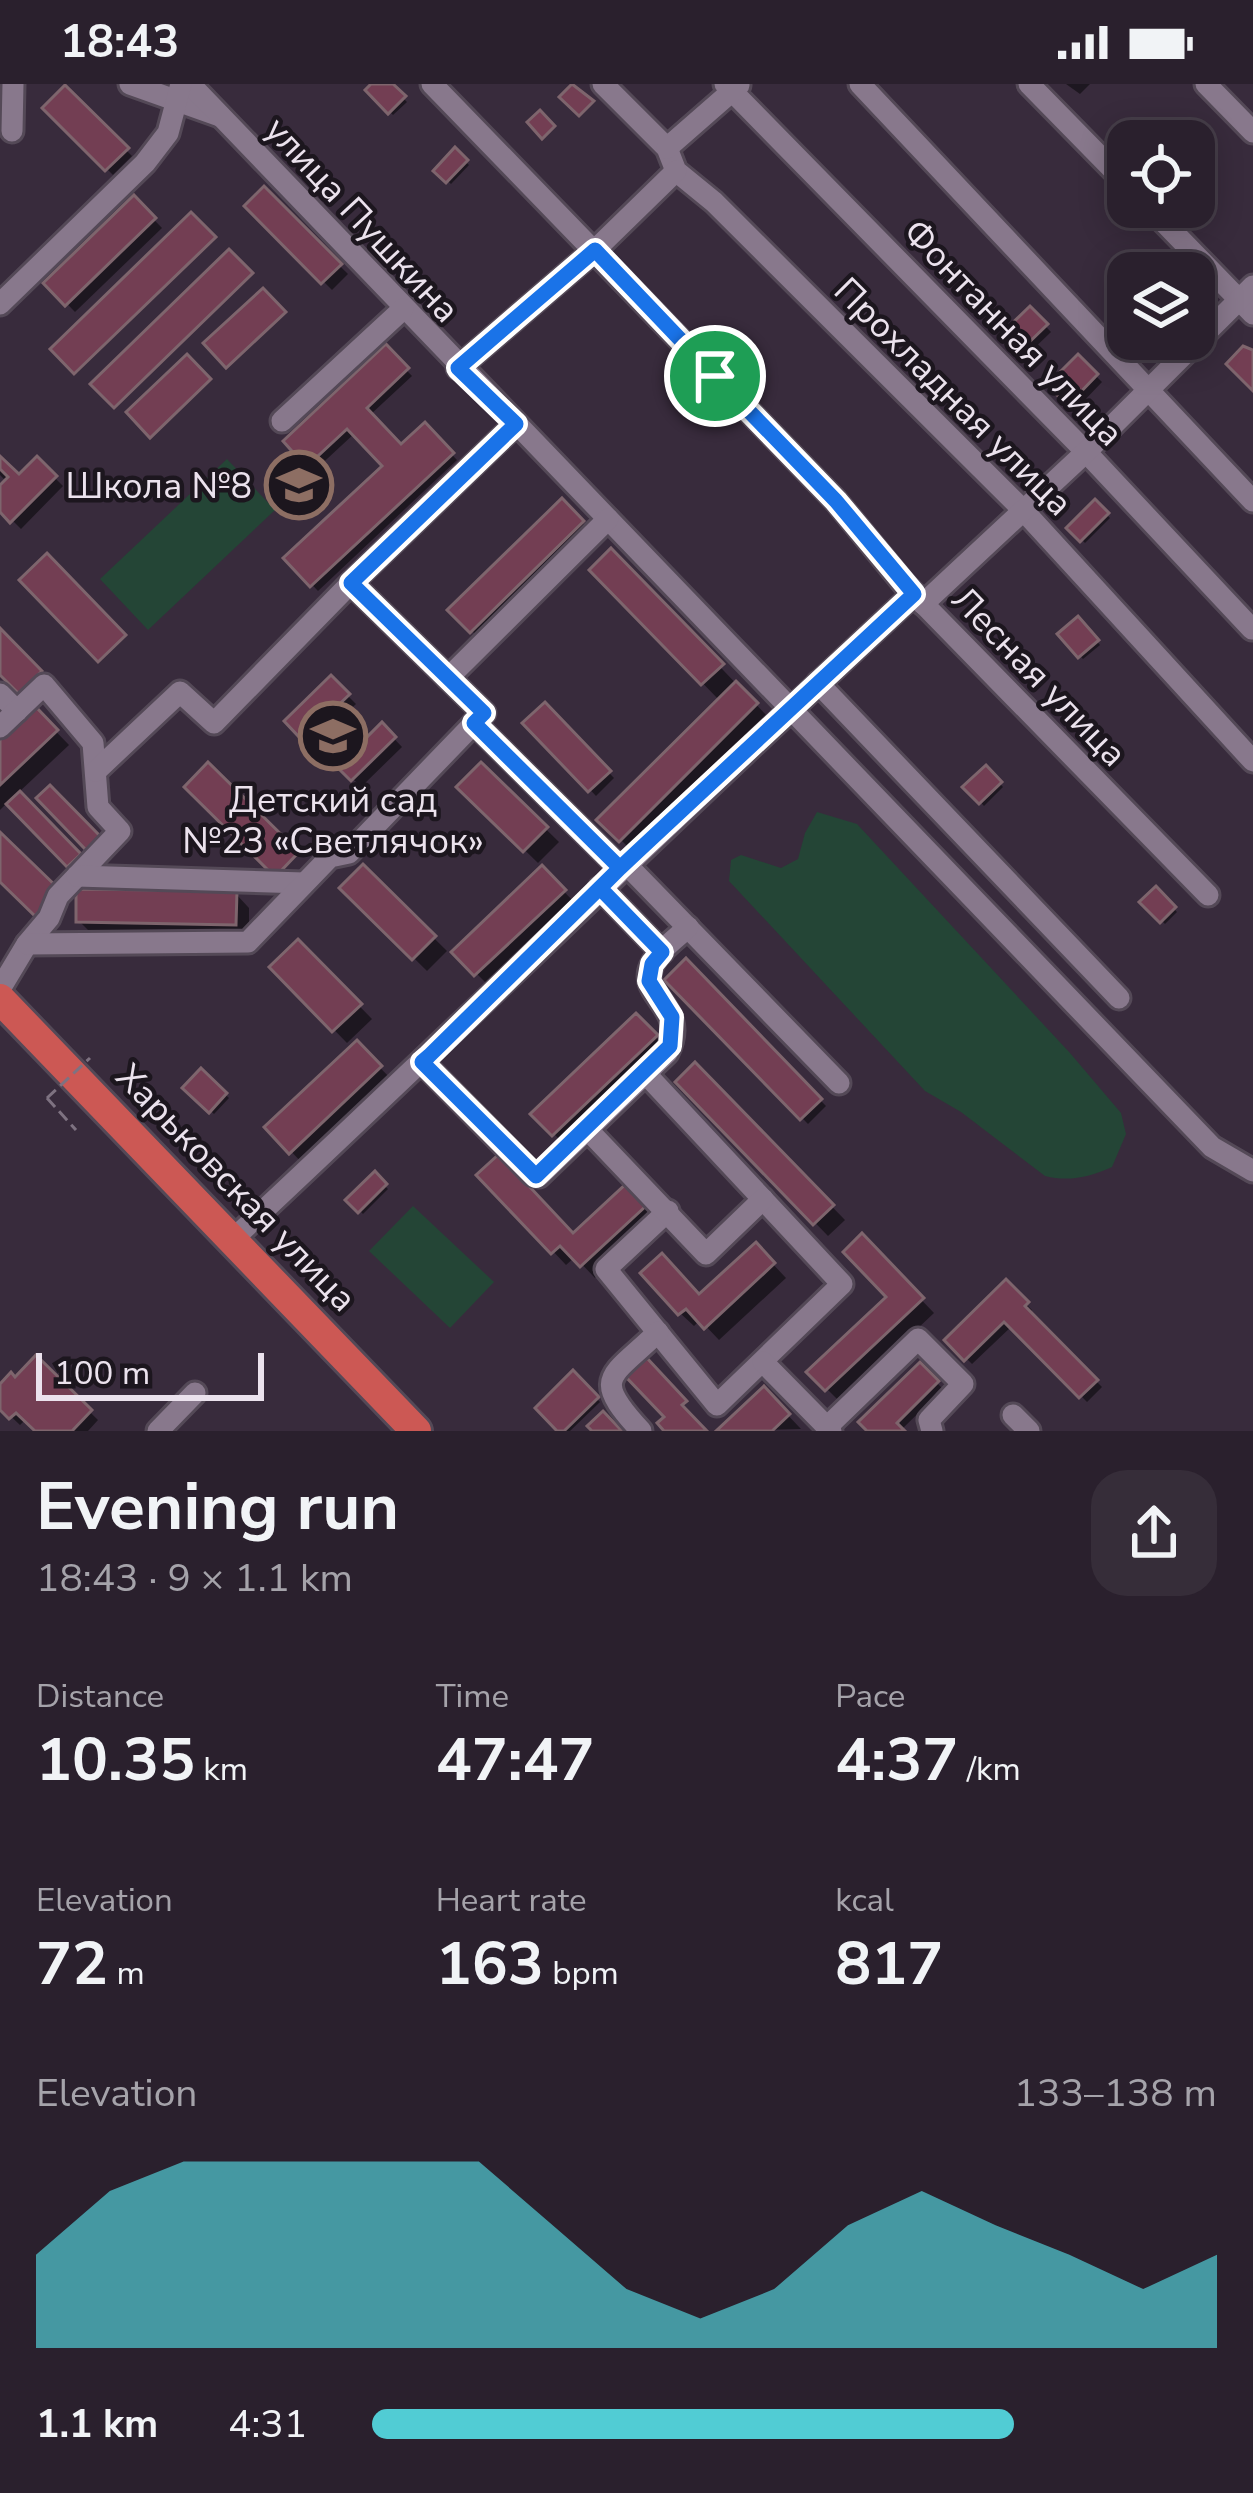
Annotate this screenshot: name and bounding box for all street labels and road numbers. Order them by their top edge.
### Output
street label: улица Пушкина [254,106,470,334]
street label: Фонтанная улица [892,209,1134,457]
street label: Прохладная улица [823,267,1083,527]
street label: Лесная улица [940,576,1137,778]
street label: Харьковская улица [105,1053,367,1323]

